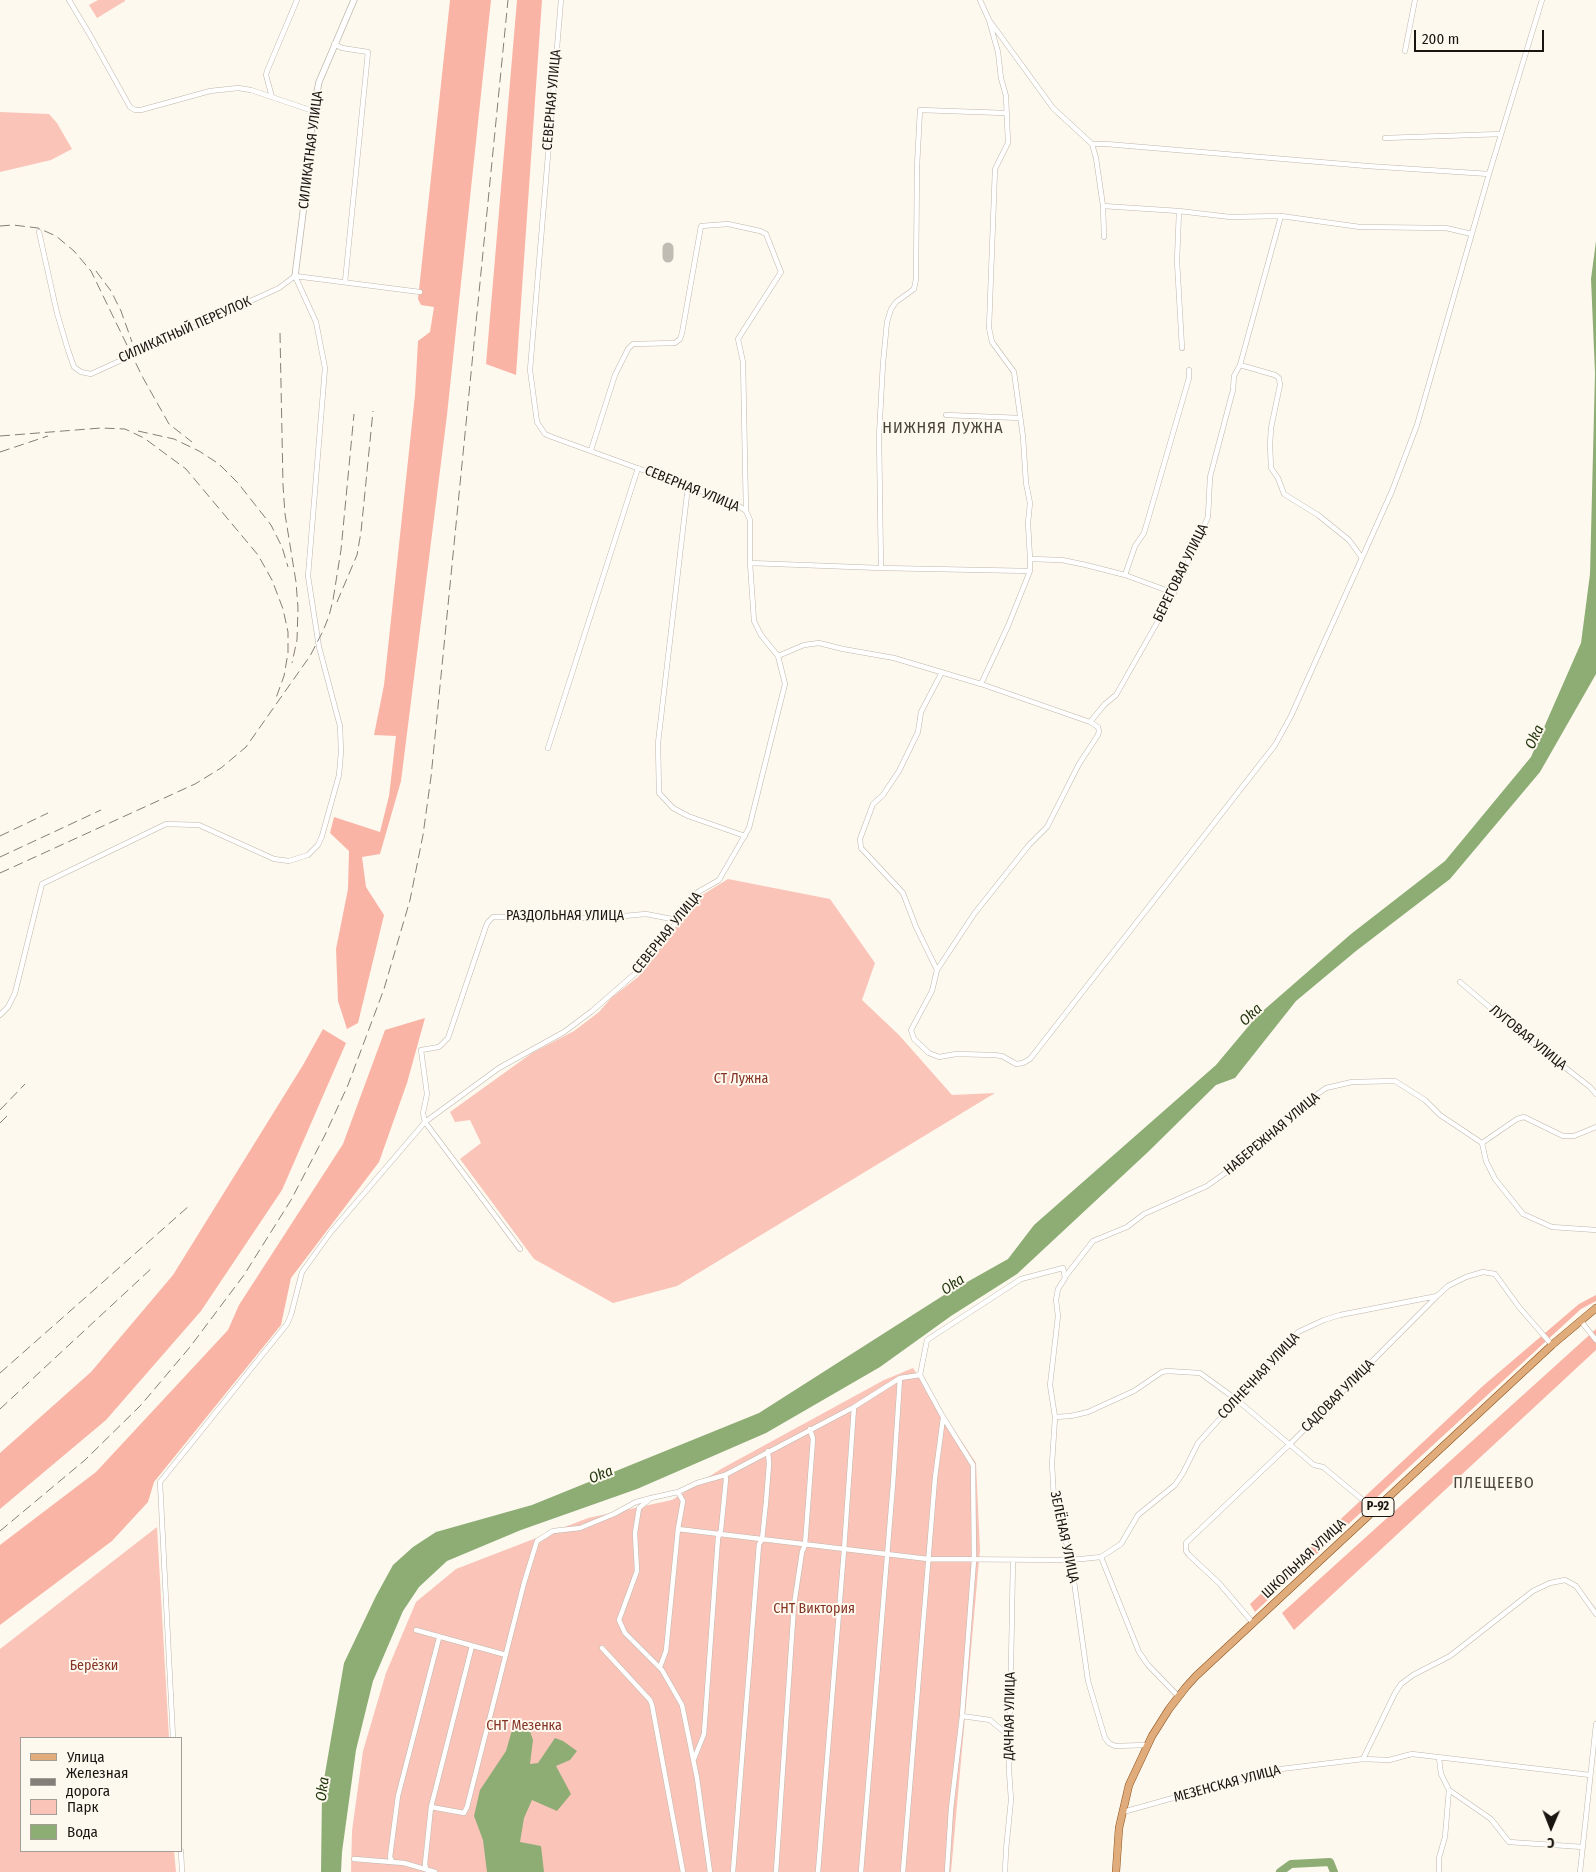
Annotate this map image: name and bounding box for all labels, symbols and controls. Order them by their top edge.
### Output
scale bar [1416,20,1546,52]
text: 200 m [1422,30,1459,48]
street label: СЕВЕРНАЯ УЛИЦА [539,49,565,151]
street label: СИЛИКАТНАЯ УЛИЦА [295,90,327,210]
street label: СИЛИКАТНЫЙ ПЕРЕУЛОК [116,293,254,367]
district label: НИЖНЯЯ ЛУЖНА [881,419,1005,439]
street label: СЕВЕРНАЯ УЛИЦА [642,462,742,516]
street label: БЕРЕГОВАЯ УЛИЦА [1150,521,1212,625]
water label: Oka [1522,722,1548,752]
street label: СЕВЕРНАЯ УЛИЦА [629,888,705,978]
street label: РАЗДОЛЬНАЯ УЛИЦА [506,908,624,924]
water label: Oka [1236,1000,1266,1030]
street label: ЛУГОВАЯ УЛИЦА [1486,1002,1570,1074]
park label: СТ Лужна [714,1071,768,1087]
street label: НАБЕРЕЖНАЯ УЛИЦА [1221,1089,1323,1179]
water label: Oka [938,1271,968,1299]
street label: СОЛНЕЧНАЯ УЛИЦА [1215,1329,1303,1423]
street label: САДОВАЯ УЛИЦА [1298,1356,1378,1436]
water label: Oka [586,1462,616,1488]
district label: ПЛЕЩЕЕВО [1452,1474,1536,1494]
street label: ЗЕЛЁНАЯ УЛИЦА [1046,1489,1082,1585]
road number: Р-92 [1362,1498,1394,1516]
street label: ШКОЛЬНАЯ УЛИЦА [1259,1516,1349,1602]
park label: СНТ Виктория [773,1601,855,1617]
park label: Берёзки [70,1658,118,1674]
street label: ДАЧНАЯ УЛИЦА [1001,1672,1019,1760]
park label: СНТ Мезенка [486,1718,562,1734]
legend [20,1737,182,1852]
text: Улица [67,1748,105,1766]
street label: МЕЗЕНСКАЯ УЛИЦА [1172,1762,1282,1806]
text: Железная дорога [66,1764,128,1800]
water label: Oka [312,1776,334,1802]
text: Парк [67,1798,98,1816]
north arrow [1526,1802,1576,1852]
text: Вода [67,1823,98,1841]
text: С [1547,1834,1555,1851]

